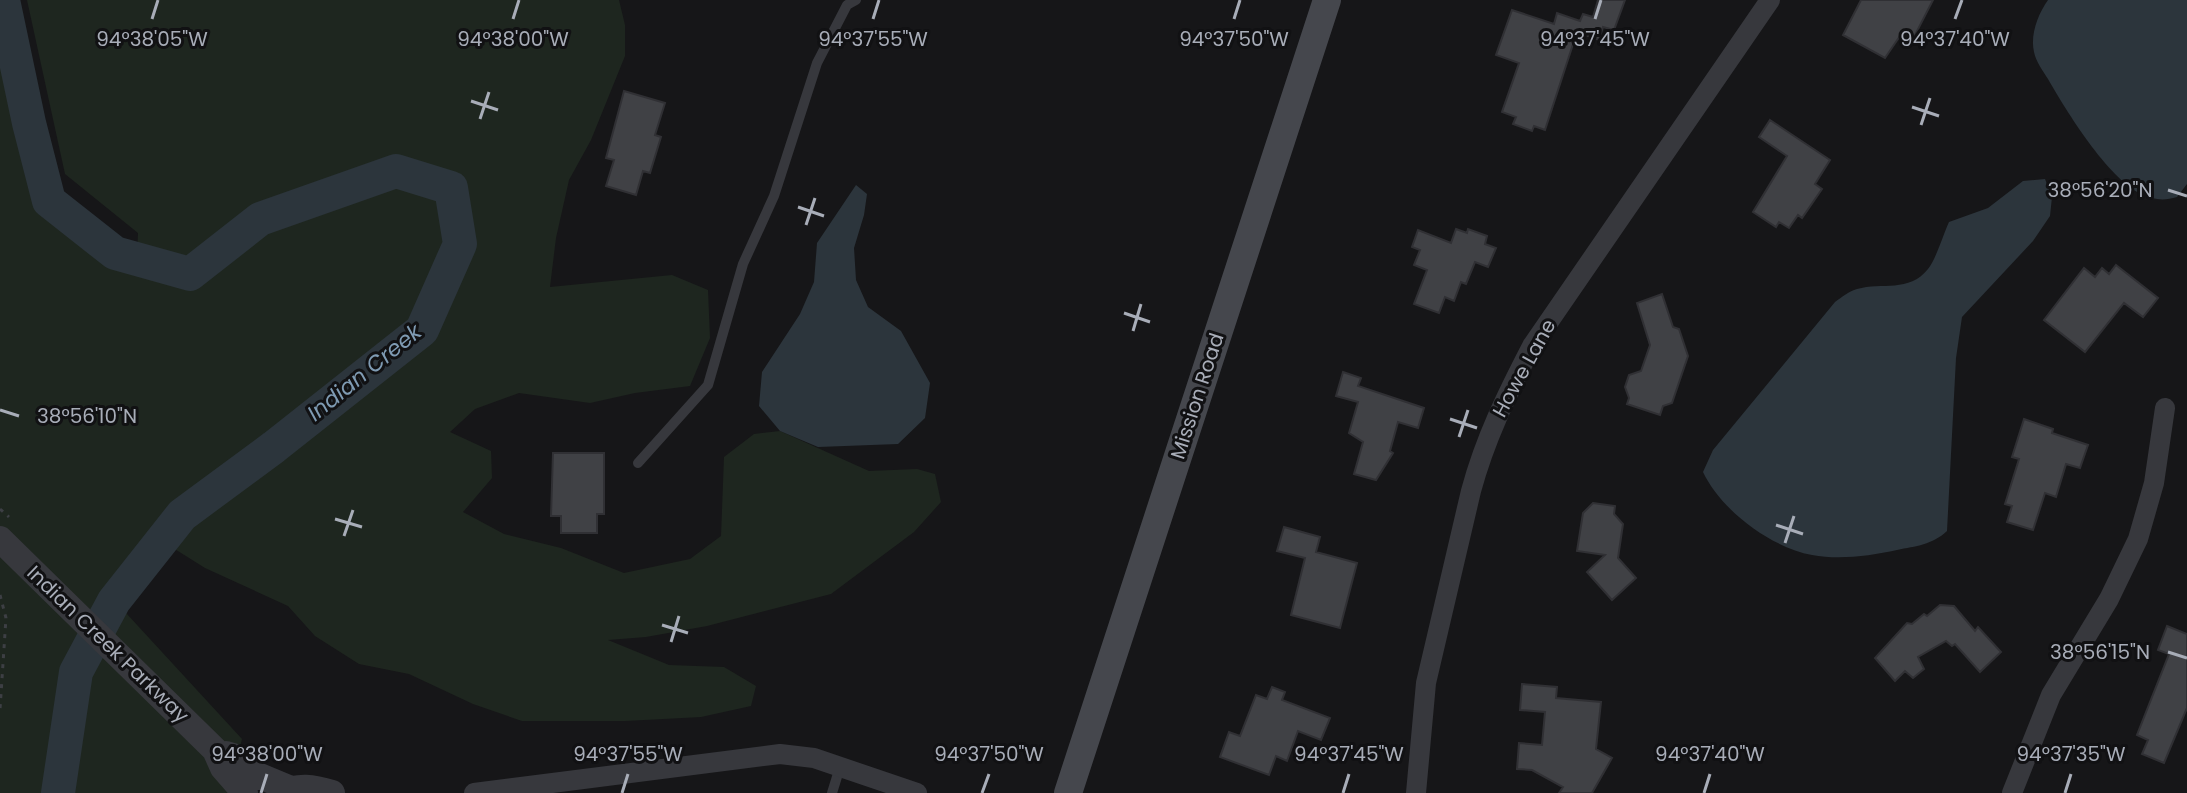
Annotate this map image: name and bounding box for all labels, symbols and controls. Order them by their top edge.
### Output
text: 94°38'05"W [96,25,208,53]
text: 94°38'00"W [457,25,569,53]
text: 94°37'55"W [818,25,928,53]
text: 94°37'50"W [1179,25,1289,53]
text: 94°37'45"W [1540,25,1650,53]
text: 94°37'40"W [1900,25,2010,53]
text: 38°56'20"N [2048,176,2153,204]
street label: Howe Lane [1486,314,1562,422]
water label: Indian Creek [301,316,429,428]
street label: Mission Road [1163,329,1231,463]
text: 38°56'10"N [37,402,137,430]
street label: Indian Creek Parkway [21,559,195,729]
text: 38°56'15"N [2050,638,2150,666]
text: 94°38'00"W [211,740,323,768]
text: 94°37'55"W [573,740,683,768]
text: 94°37'50"W [934,740,1044,768]
text: 94°37'45"W [1294,740,1404,768]
text: 94°37'40"W [1655,740,1765,768]
text: 94°37'35"W [2017,740,2126,768]

